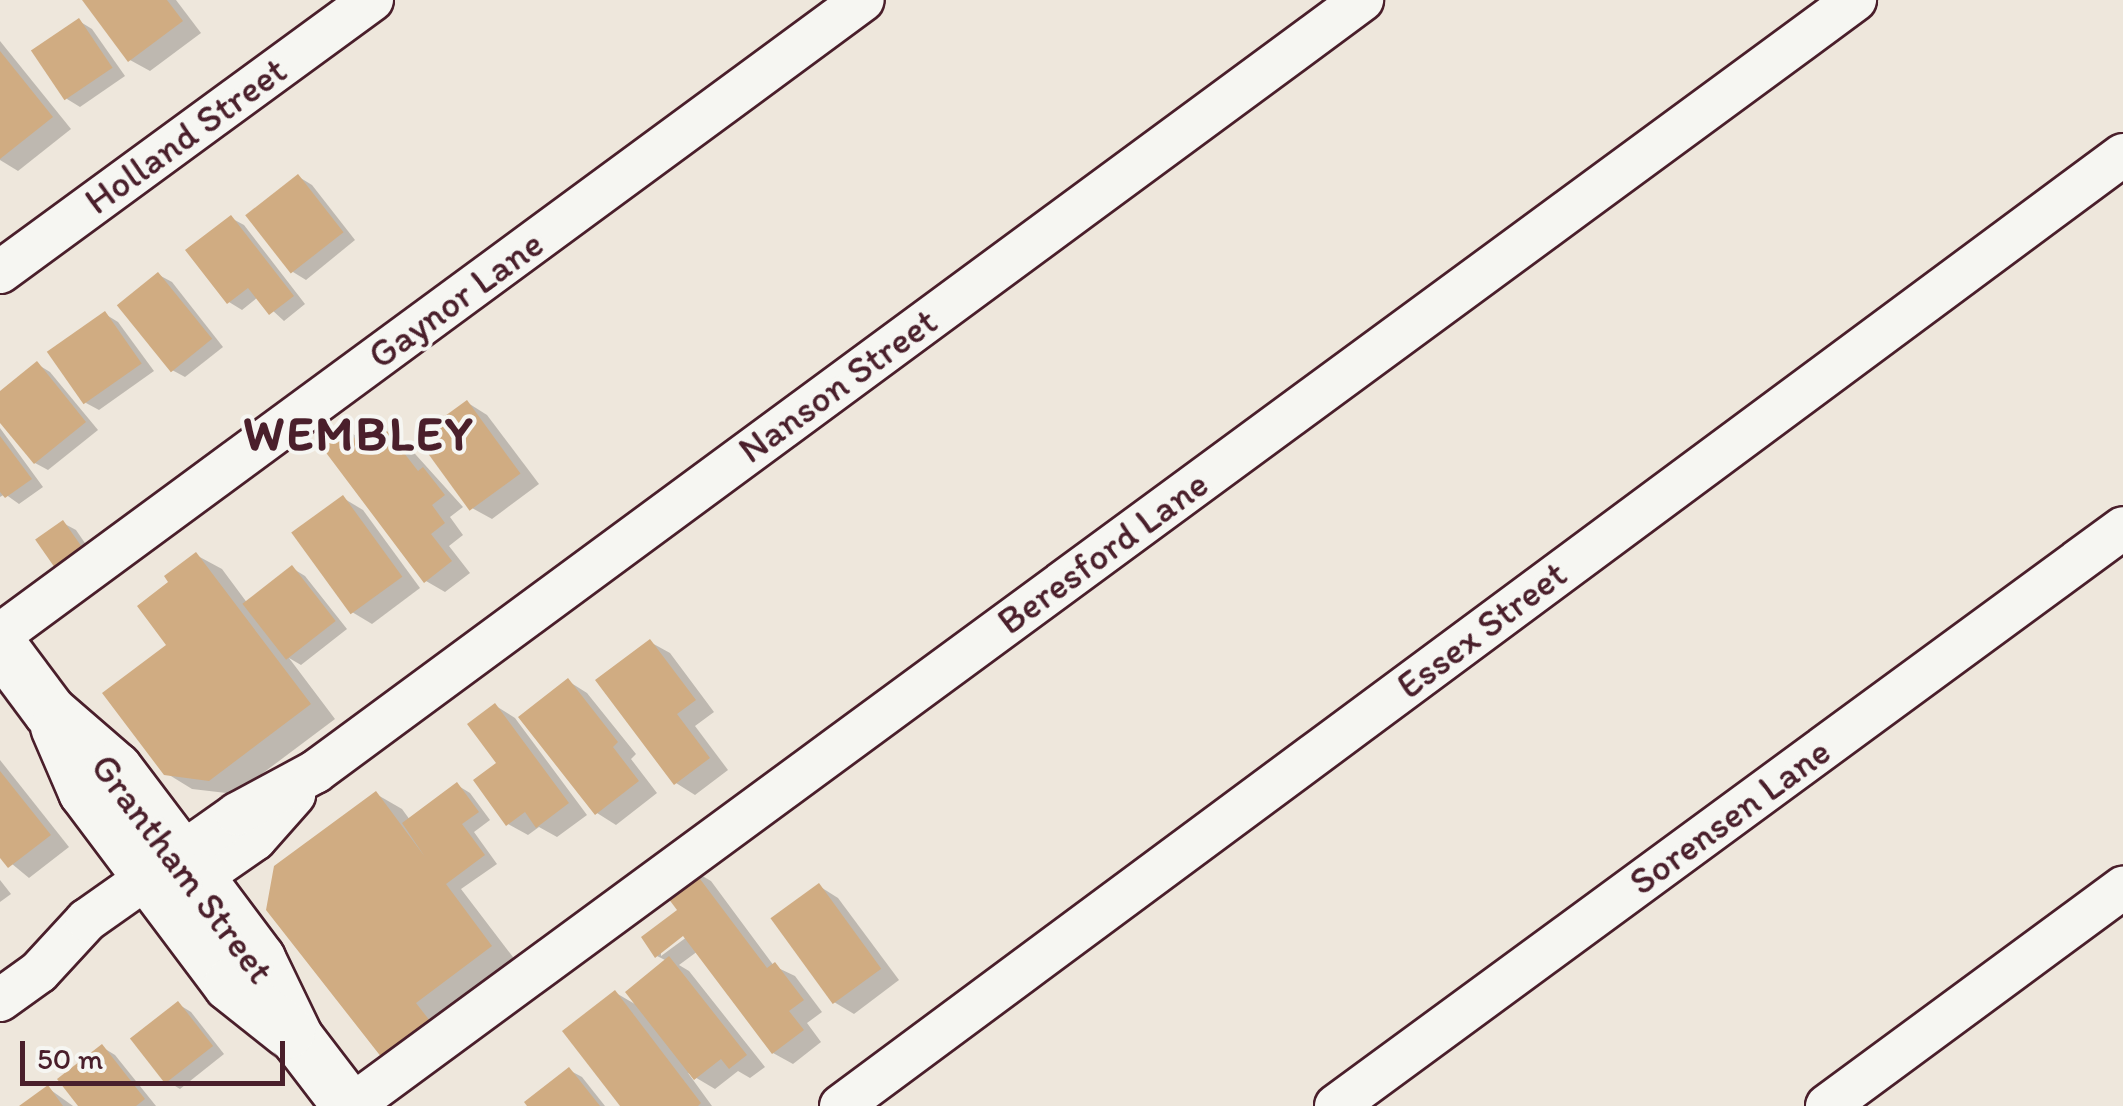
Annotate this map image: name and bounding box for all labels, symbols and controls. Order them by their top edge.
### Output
street label: Holland Street [77,48,295,224]
street label: Gaynor Lane [360,221,552,379]
street label: Nanson Street [730,299,946,473]
district label: WEMBLEY [242,405,476,463]
street label: Beresford Lane [989,461,1217,645]
street label: Essex Street [1388,551,1576,709]
street label: Sorensen Lane [1620,729,1840,905]
street label: Grantham Street [81,746,283,992]
scale bar [25,1021,290,1083]
text: 50 m [37,1040,103,1077]

